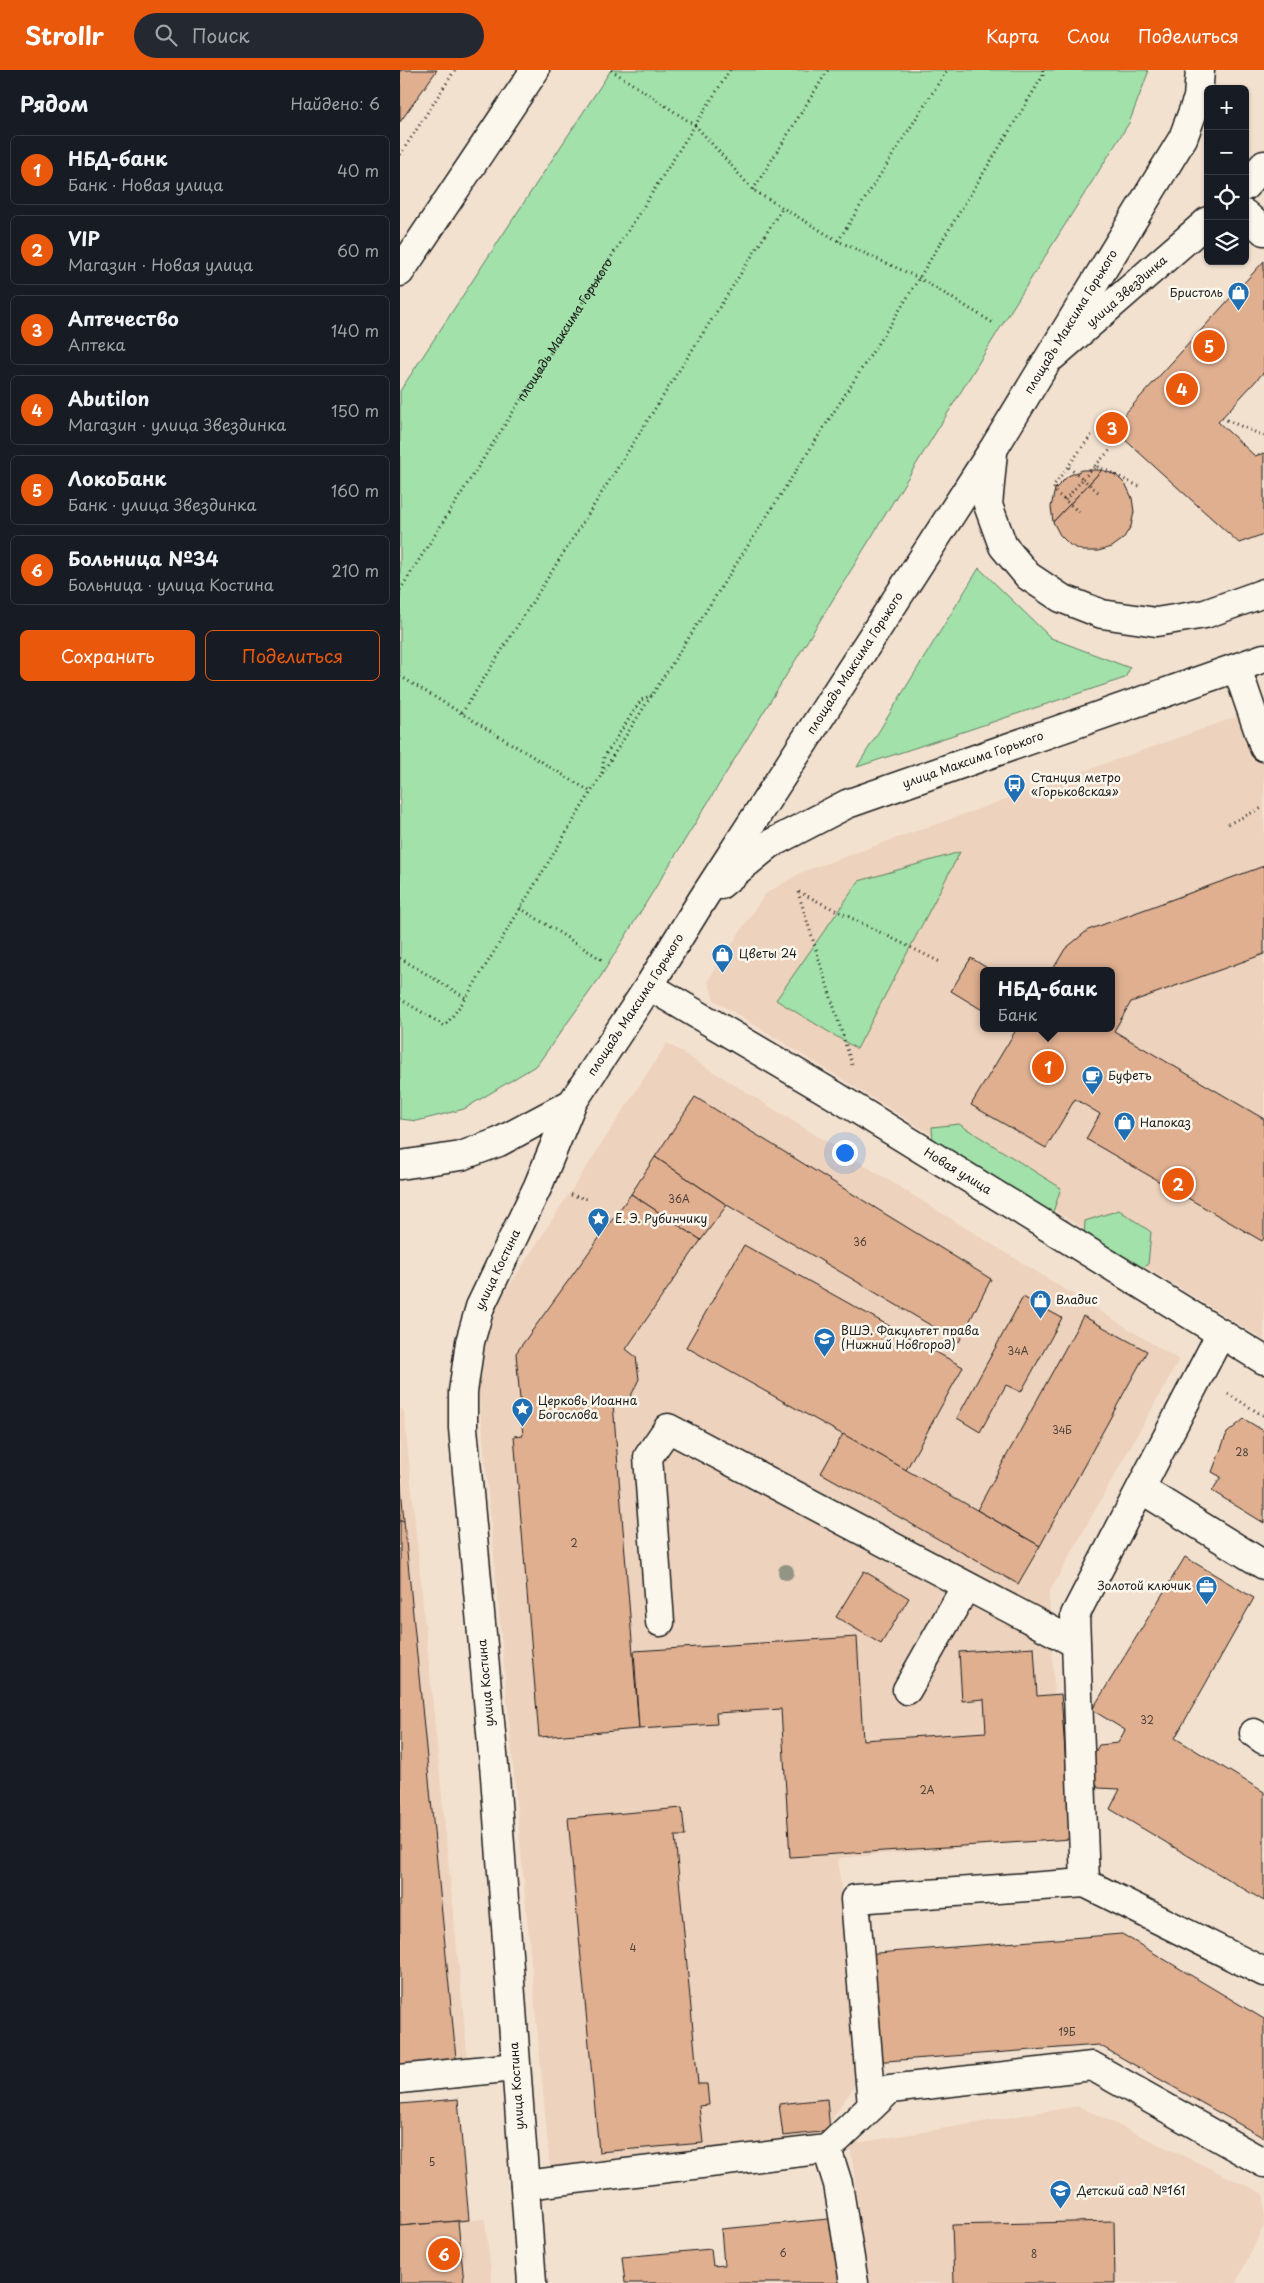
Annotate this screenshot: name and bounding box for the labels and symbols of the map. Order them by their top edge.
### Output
street label: площадь Максима Горького [1019,245,1121,397]
street label: улица Звездинка [1082,250,1171,331]
street label: площадь Максима Горького [512,254,616,404]
shop icon: Бристоль [1227,281,1251,312]
place label: Бристоль [1170,283,1223,301]
pin: 5 [1193,327,1225,365]
pin: 4 [1166,370,1198,408]
pin: 3 [1096,409,1128,447]
street label: площадь Максима Горького [802,588,907,737]
street label: улица Максима Горького [900,726,1046,792]
place label: Станция метро «Горьковская» [1031,768,1121,800]
bus stop icon: Станция метро «Горьковская» [1003,773,1027,804]
street label: площадь Максима Горького [582,929,687,1079]
shop icon: Цветы 24 [711,942,735,973]
place label: Цветы 24 [739,944,797,962]
pin: 1 [1032,1048,1064,1086]
cafe icon: Буфетъ [1080,1064,1104,1095]
place label: Буфетъ [1108,1066,1151,1084]
shop icon: Напоказ [1112,1111,1136,1142]
place label: Напоказ [1140,1113,1191,1131]
your location [832,1140,858,1166]
street label: Новая улица [921,1143,996,1198]
pin: 2 [1162,1165,1194,1203]
house number: 36А [668,1191,690,1206]
place icon: Е. Э. Рубинчику [587,1207,611,1238]
place label: Е. Э. Рубинчику [615,1209,707,1227]
street label: улица Костина [470,1225,524,1313]
house number: 36 [853,1234,867,1249]
shop icon: Владис [1028,1288,1052,1319]
place label: Владис [1056,1290,1098,1308]
place label: ВШЭ. Факультет права (Нижний Новгород) [841,1321,980,1353]
school or university icon: ВШЭ. Факультет права (Нижний Новгород) [813,1326,837,1357]
house number: 34А [1008,1343,1029,1358]
place label: Церковь Иоанна Богослова [538,1391,638,1423]
place icon: Церковь Иоанна Богослова [510,1396,534,1427]
house number: 34Б [1052,1422,1072,1437]
house number: 28 [1235,1444,1249,1459]
house number: 2 [570,1535,578,1550]
office icon: Золотой ключик [1195,1574,1219,1605]
place label: Золотой ключик [1097,1576,1192,1594]
street label: улица Костина [472,1638,498,1728]
house number: 32 [1140,1712,1154,1727]
house number: 2А [920,1782,935,1797]
house number: 4 [630,1940,637,1955]
house number: 19Б [1059,2024,1076,2039]
street label: улица Костина [504,2041,528,2130]
house number: 5 [429,2154,435,2169]
school or university icon: Детский сад №161 [1049,2179,1073,2210]
place label: Детский сад №161 [1076,2181,1185,2199]
pin: 6 [428,2235,460,2273]
house number: 6 [779,2245,787,2260]
house number: 8 [1031,2246,1037,2261]

